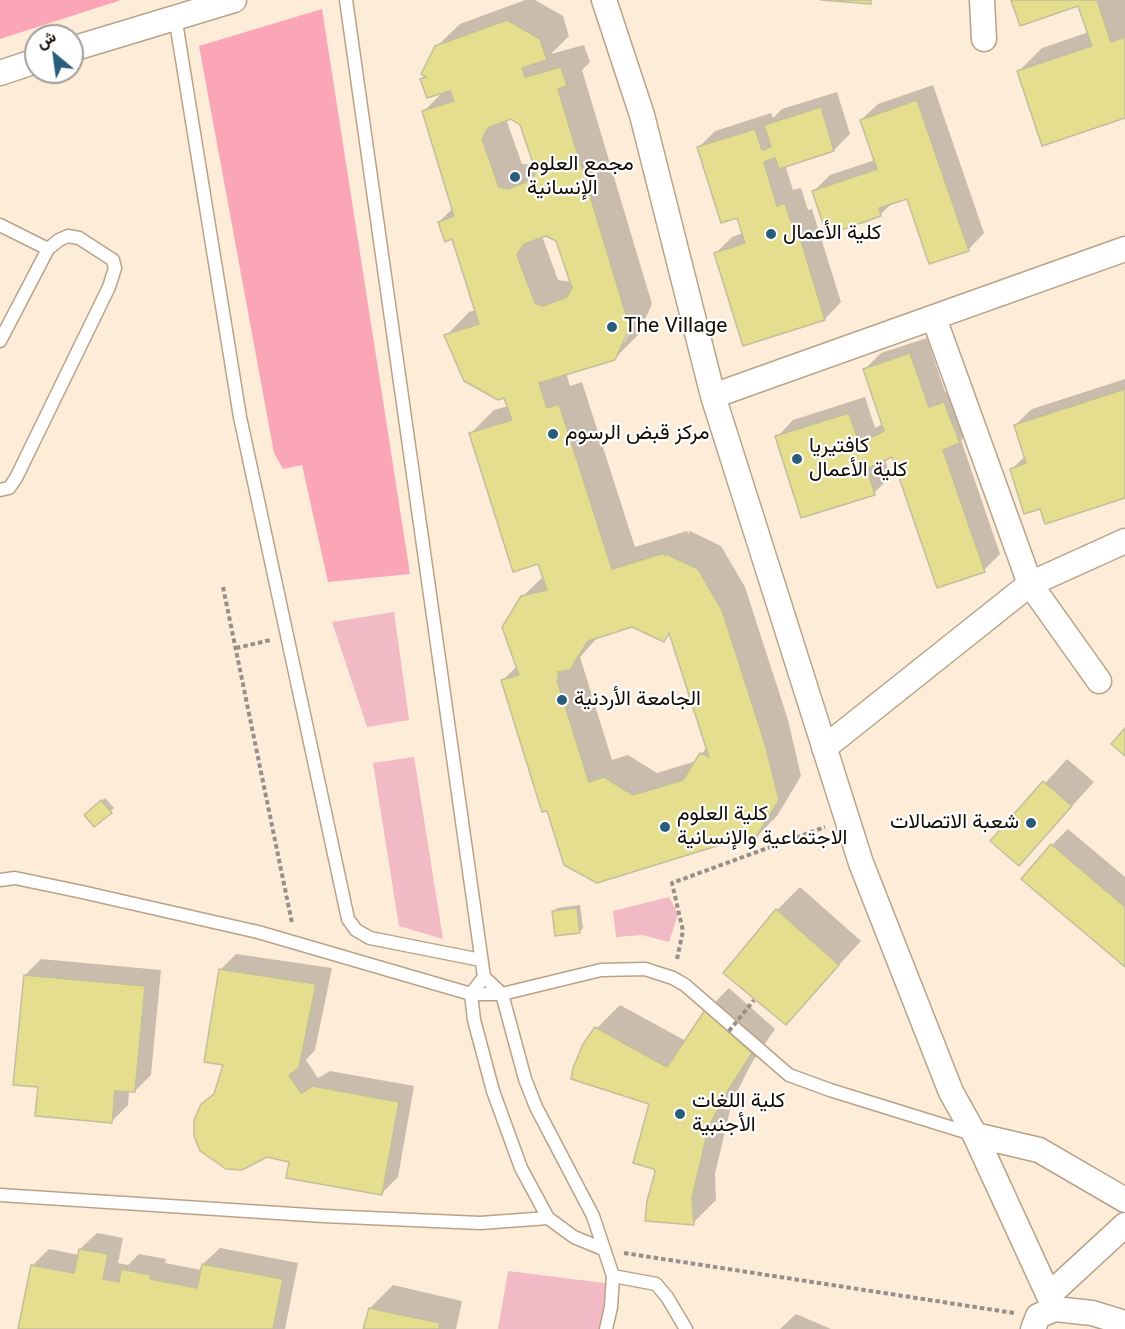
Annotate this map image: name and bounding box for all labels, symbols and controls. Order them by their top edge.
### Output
north arrow [24,24,84,84]
text: ش [33,27,59,53]
place label: مجمع العلوم الإنسانية [527,152,634,202]
marker: مجمع العلوم الإنسانية [508,170,522,184]
place label: كلية الأعمال [783,221,881,247]
marker: كلية الأعمال [764,227,778,241]
place label: The Village [624,314,727,340]
marker: The Village [605,320,619,334]
place label: مركز قبض الرسوم [565,421,710,447]
marker: مركز قبض الرسوم [546,427,560,441]
place label: كافتيريا كلية الأعمال [809,434,907,484]
marker: كافتيريا كلية الأعمال [790,452,804,466]
place label: الجامعة الأردنية [574,687,701,713]
marker: الجامعة الأردنية [555,693,569,707]
place label: كلية العلوم الاجتماعية والإنسانية [677,802,847,852]
place label: شعبة الاتصالات [890,810,1019,836]
marker: شعبة الاتصالات [1024,816,1038,830]
marker: كلية العلوم الاجتماعية والإنسانية [658,820,672,834]
place label: كلية اللغات الأجنبية [692,1089,785,1139]
marker: كلية اللغات الأجنبية [673,1107,687,1121]

